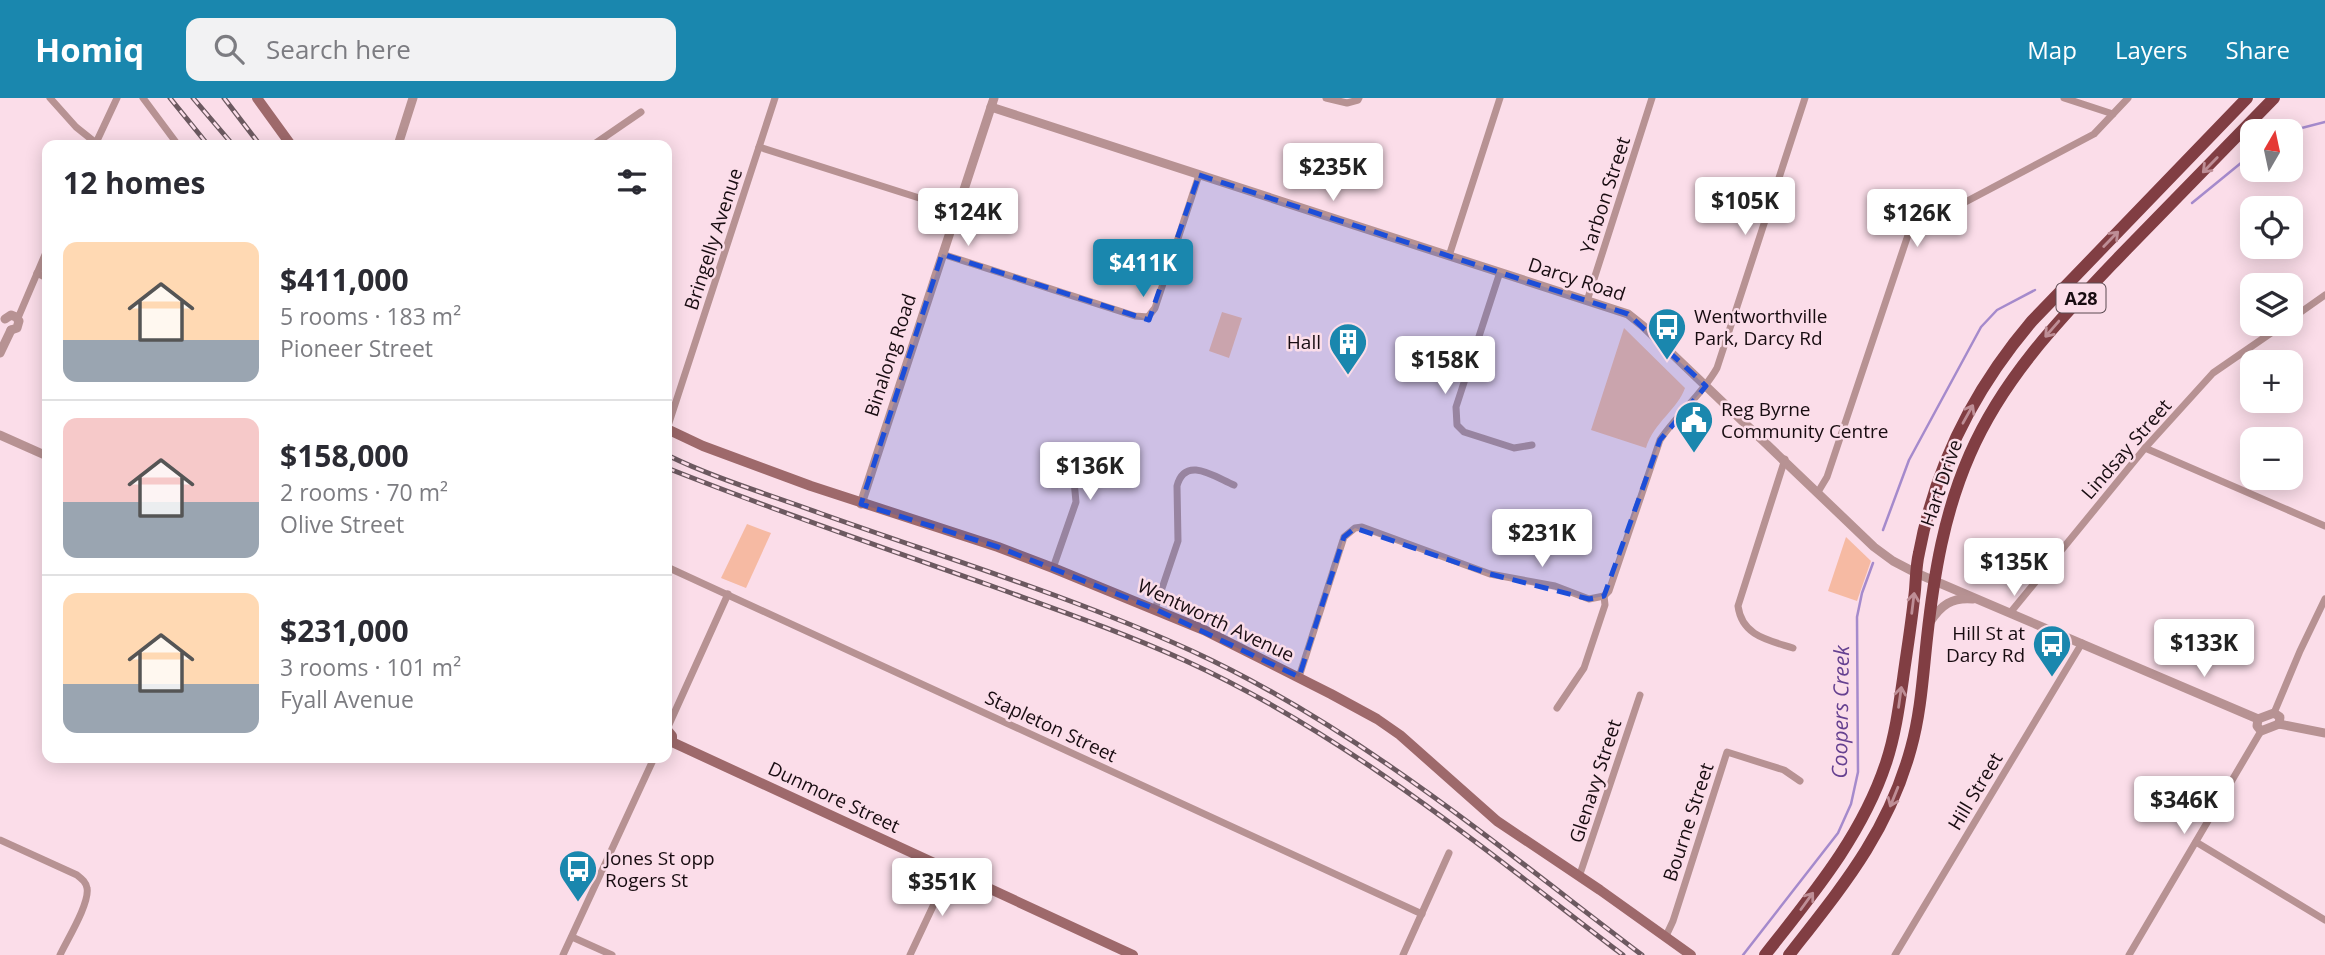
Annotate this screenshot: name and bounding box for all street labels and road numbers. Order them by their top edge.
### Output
street label: Yarbon Street [1574,133,1636,257]
street label: Bringelly Avenue [678,165,748,313]
street label: Darcy Road [1525,251,1629,307]
road number: A28 [2056,284,2106,313]
street label: Binalong Road [858,290,922,420]
street label: Lindsay Street [2075,393,2177,505]
street label: Hart Drive [1914,436,1968,530]
street label: Wentworth Avenue [1133,572,1299,668]
street label: Stapleton Street [981,684,1121,768]
street label: Glenavy Street [1563,716,1627,846]
street label: Hill Street [1942,747,2009,835]
street label: Dunmore Street [764,755,904,839]
street label: Bourne Street [1657,759,1720,885]

